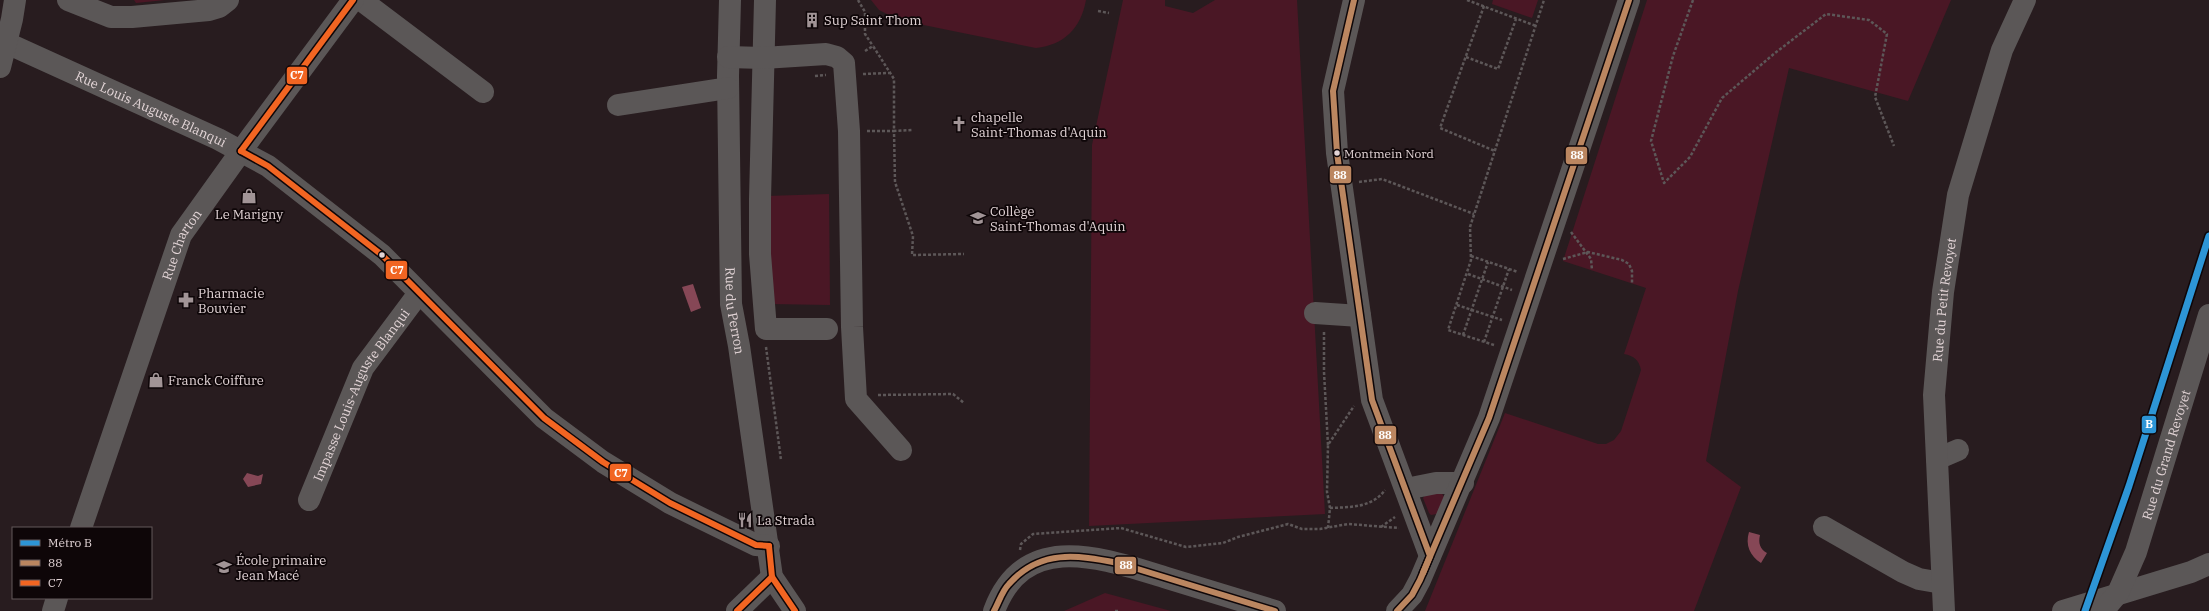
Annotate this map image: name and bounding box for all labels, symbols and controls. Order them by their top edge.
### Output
building icon: Sup Saint Thom [803,11,821,29]
place label: Sup Saint Thom [824,12,922,29]
line badge: C7 [286,66,308,85]
street label: Rue Louis Auguste Blanqui [73,67,230,151]
text: C7 [290,68,304,82]
place label: chapelle Saint-Thomas d'Aquin [971,109,1107,141]
church icon: chapelle Saint-Thomas d'Aquin [950,115,968,133]
place label: Montmein Nord [1344,146,1434,161]
line badge: 88 [1565,146,1588,165]
marker: Montmein Nord [1332,148,1342,158]
text: 88 [1570,148,1584,162]
line badge: 88 [1329,165,1352,184]
text: 88 [1333,168,1347,182]
shop icon: Le Marigny [240,187,258,205]
place label: Collège Saint-Thomas d'Aquin [990,203,1126,235]
street label: Rue Charton [158,206,205,282]
place label: Le Marigny [215,206,283,223]
school or university icon: Collège Saint-Thomas d'Aquin [969,209,987,227]
street label: Rue du Petit Revoyet [1928,236,1960,363]
unlabelled marker [377,250,387,260]
line badge: C7 [385,260,408,280]
text: C7 [390,263,404,277]
street label: Rue du Perron [722,267,749,355]
place label: Pharmacie Bouvier [198,285,264,317]
pharmacy icon: Pharmacie Bouvier [177,291,195,309]
street label: Impasse Louis-Auguste Blanqui [309,305,413,484]
shop icon: Franck Coiffure [147,371,165,389]
place label: Franck Coiffure [168,372,264,389]
street label: Rue du Grand Revoyet [2138,387,2194,522]
line badge: B [2141,415,2157,434]
text: B [2145,417,2153,431]
line badge: 88 [1374,425,1397,445]
text: 88 [1378,428,1392,442]
line badge: C7 [609,463,632,482]
text: C7 [614,466,628,480]
restaurant icon: La Strada [736,511,754,529]
place label: La Strada [757,512,815,529]
legend [12,527,152,599]
text: Métro B [48,535,92,550]
place label: École primaire Jean Macé [236,552,326,584]
text: 88 [48,555,62,570]
line badge: 88 [1114,556,1137,575]
school or university icon: École primaire Jean Macé [215,558,233,576]
text: 88 [1119,558,1133,572]
text: C7 [48,575,63,590]

